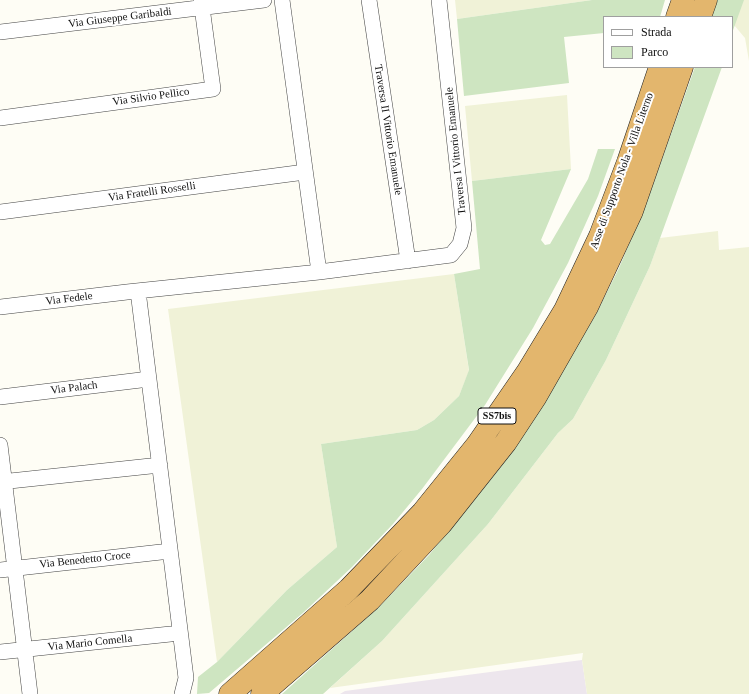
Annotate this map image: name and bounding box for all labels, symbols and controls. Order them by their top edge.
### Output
street label: Via Giuseppe Garibaldi [68,5,172,31]
legend [603,16,733,68]
text: Strada [641,25,672,39]
text: Parco [641,45,668,59]
street label: Traversa II Vittorio Emanuele [371,64,405,196]
street label: Via Silvio Pellico [112,85,190,109]
street label: Traversa I Vittorio Emanuele [443,87,469,215]
street label: Asse di Supporto Nola - Villa Literno [587,91,657,251]
street label: Via Fratelli Rosselli [108,179,196,205]
street label: Via Fedele [45,290,93,308]
street label: Via Palach [50,379,98,397]
road number: SS7bis [478,408,516,424]
street label: Via Benedetto Croce [39,549,131,571]
street label: Via Mario Comella [47,632,133,654]

